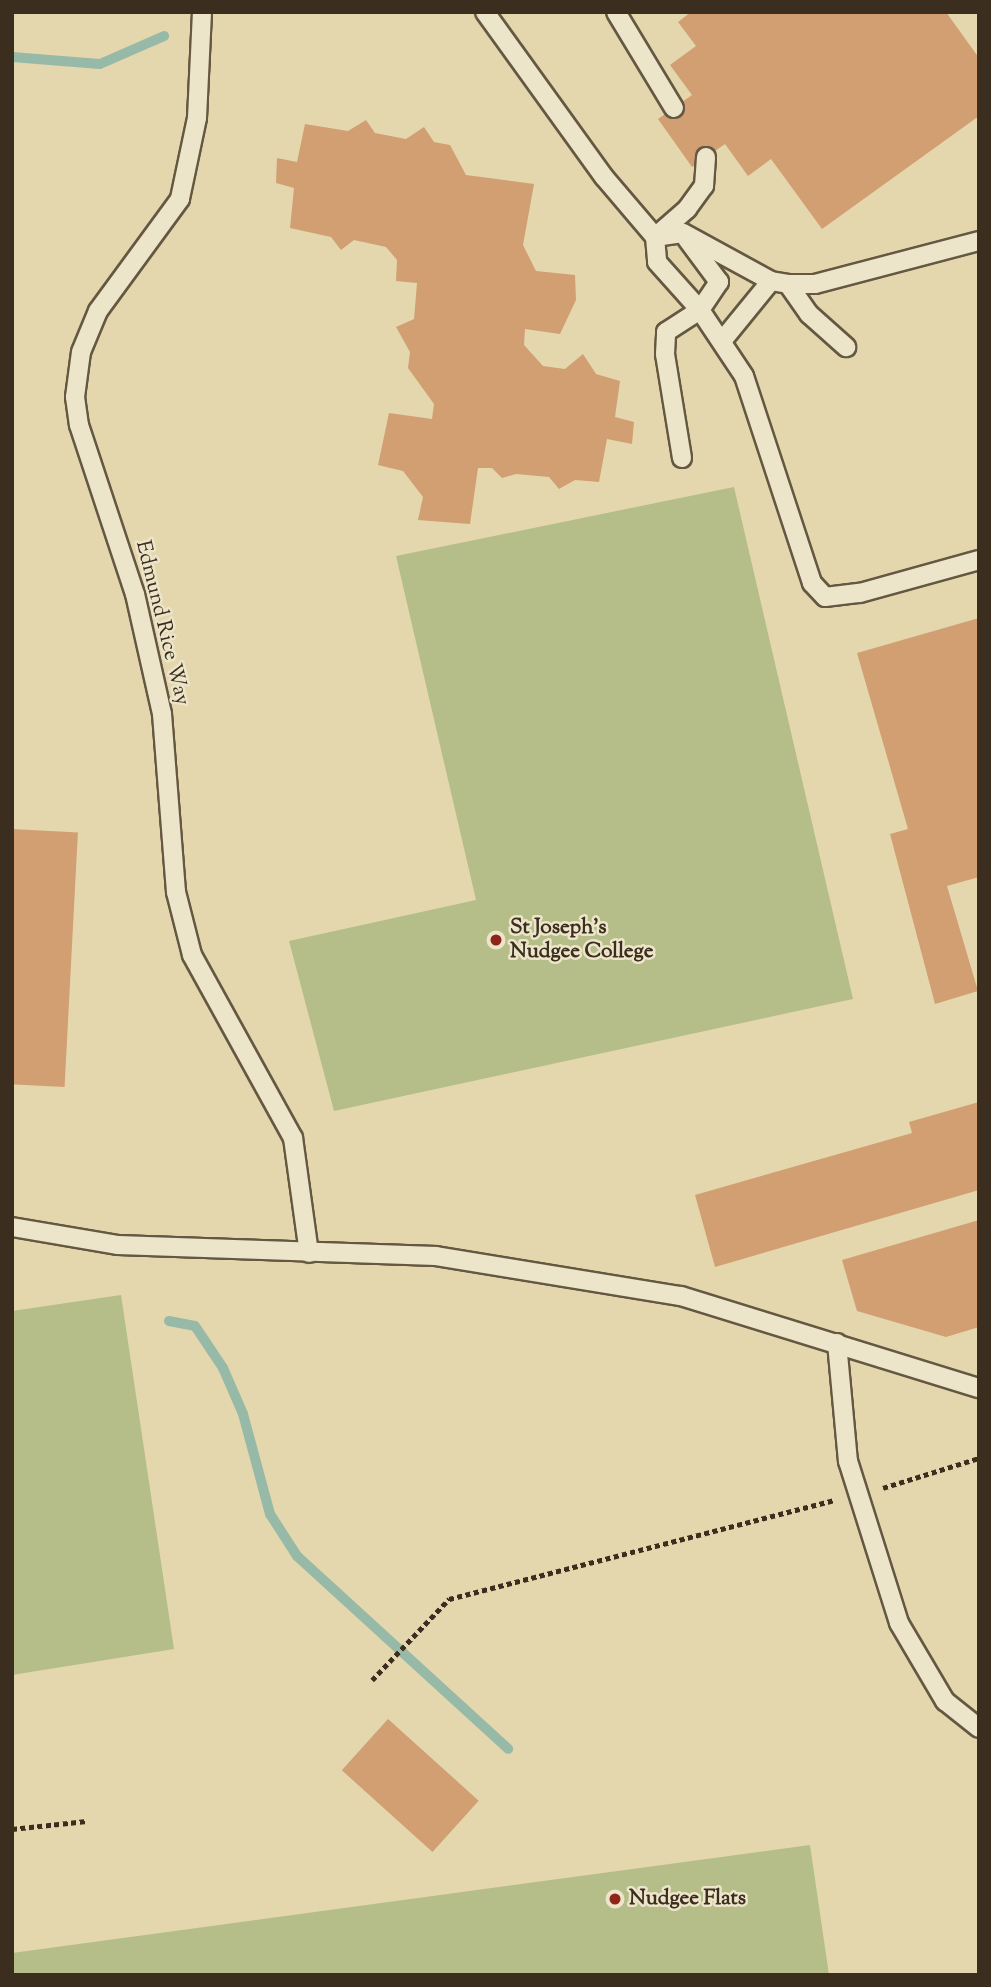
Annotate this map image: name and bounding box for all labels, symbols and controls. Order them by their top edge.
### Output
street label: Edmund Rice Way [129,538,195,708]
place label: St Joseph's Nudgee College [510,915,654,965]
marker: St Joseph's Nudgee College [488,932,504,948]
place label: Nudgee Flats [629,1886,746,1912]
marker: Nudgee Flats [607,1891,623,1907]

